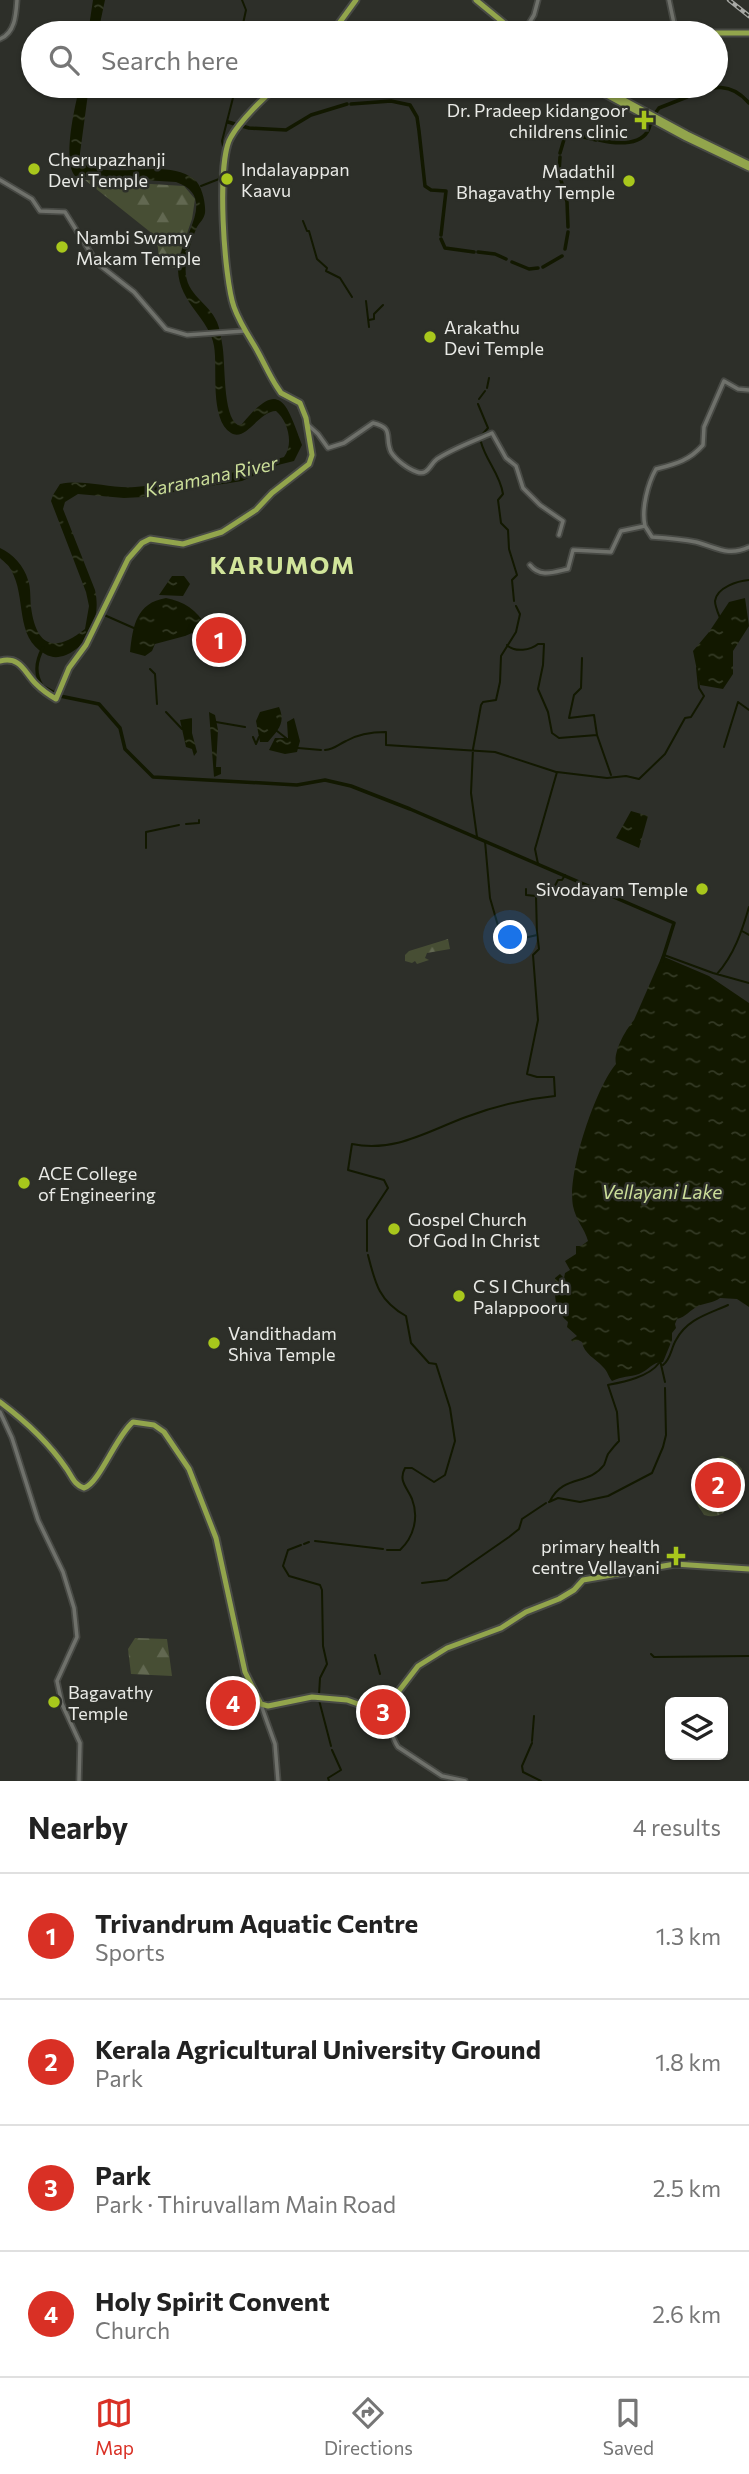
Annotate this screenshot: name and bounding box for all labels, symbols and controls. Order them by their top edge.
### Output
search box [21,21,728,98]
icon: search [45,41,83,79]
text: Search here [101,44,239,75]
place label: Dr. Pradeep kidangoor childrens clinic [447,99,628,142]
marker: Dr. Pradeep kidangoor childrens clinic [634,110,654,130]
place label: Cherupazhanji Devi Temple [48,148,166,191]
place label: Indalayappan Kaavu [241,158,350,201]
place label: Madathil Bhagavathy Temple [456,160,615,203]
marker: Cherupazhanji Devi Temple [26,161,42,177]
marker: Indalayappan Kaavu [219,171,235,187]
marker: Madathil Bhagavathy Temple [621,173,637,189]
place label: Nambi Swamy Makam Temple [76,226,201,269]
marker: Nambi Swamy Makam Temple [54,239,70,255]
place label: Arakathu Devi Temple [444,316,544,359]
marker: Arakathu Devi Temple [422,329,438,345]
water label: Karamana River [142,450,281,501]
district label: KARUMOM [210,550,356,579]
pin: 1 [196,614,242,666]
place label: Sivodayam Temple [536,878,688,900]
marker: Sivodayam Temple [694,881,710,897]
your location [493,920,527,954]
place label: ACE College of Engineering [38,1162,156,1205]
marker: ACE College of Engineering [16,1175,32,1191]
water label: Vellayani Lake [602,1180,722,1203]
place label: Gospel Church Of God In Christ [408,1208,540,1251]
marker: Gospel Church Of God In Christ [386,1221,402,1237]
place label: C S I Church Palappooru [473,1275,570,1318]
marker: C S I Church Palappooru [451,1288,467,1304]
place label: Vandithadam Shiva Temple [228,1322,337,1365]
marker: Vandithadam Shiva Temple [206,1335,222,1351]
pin: 2 [695,1459,741,1511]
place label: primary health centre Vellayani [532,1535,660,1578]
marker: primary health centre Vellayani [666,1546,686,1566]
pin: 4 [210,1677,256,1729]
place label: Bagavathy Temple [68,1681,153,1724]
pin: 3 [360,1686,406,1738]
marker: Bagavathy Temple [46,1694,62,1710]
map controls [665,1697,728,1760]
button: layers [665,1697,728,1760]
text: Nearby [28,1808,128,1845]
text: 4 results [633,1813,721,1841]
text: Trivandrum Aquatic Centre [95,1907,418,1938]
text: 1 [46,1922,56,1950]
text: 1.3 km [656,1922,721,1950]
text: Sports [95,1938,165,1966]
text: Kerala Agricultural University Ground [95,2033,541,2064]
text: 2 [44,2048,58,2076]
text: 1.8 km [655,2048,721,2076]
text: Park [95,2064,143,2092]
text: Park [95,2159,151,2190]
text: 3 [44,2174,58,2202]
text: 2.5 km [653,2174,721,2202]
text: Park · Thiruvallam Main Road [95,2190,396,2218]
text: Holy Spirit Convent [95,2285,330,2316]
text: 4 [44,2300,58,2328]
text: 2.6 km [652,2300,721,2328]
text: Church [95,2316,170,2344]
tab: Map [95,2394,134,2459]
tab: Directions [324,2394,413,2459]
tab: Saved [603,2394,654,2459]

